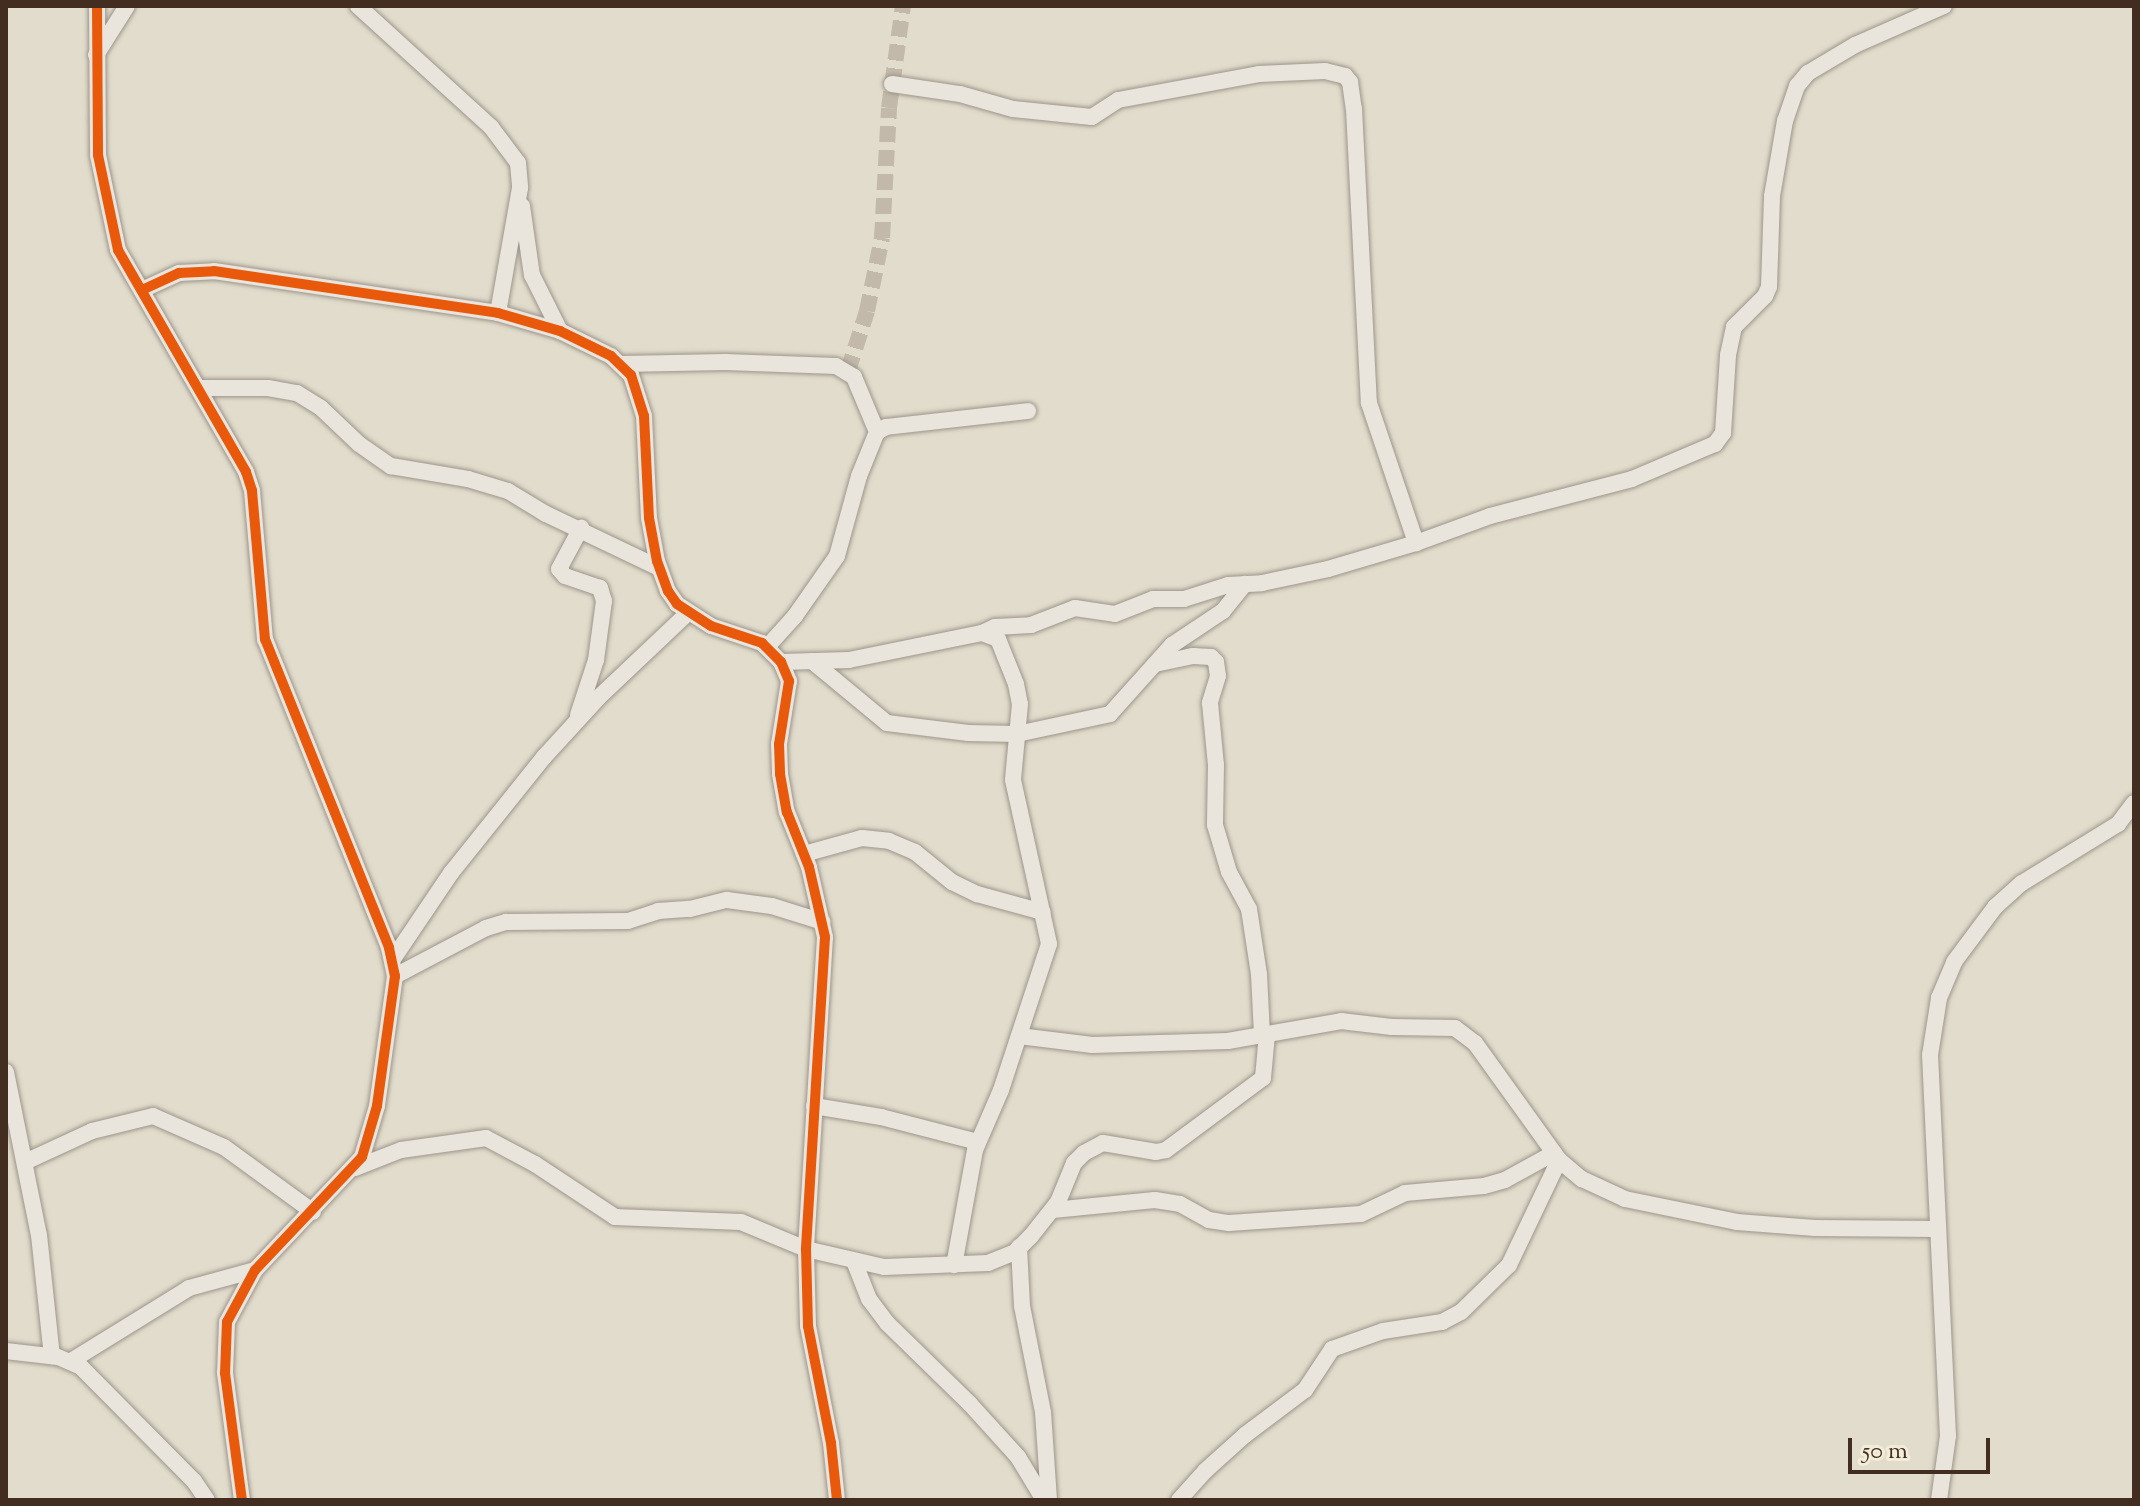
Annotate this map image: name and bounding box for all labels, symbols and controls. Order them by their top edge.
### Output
scale bar [1852,1422,1994,1472]
text: 50 m [1862,1435,1908,1469]

